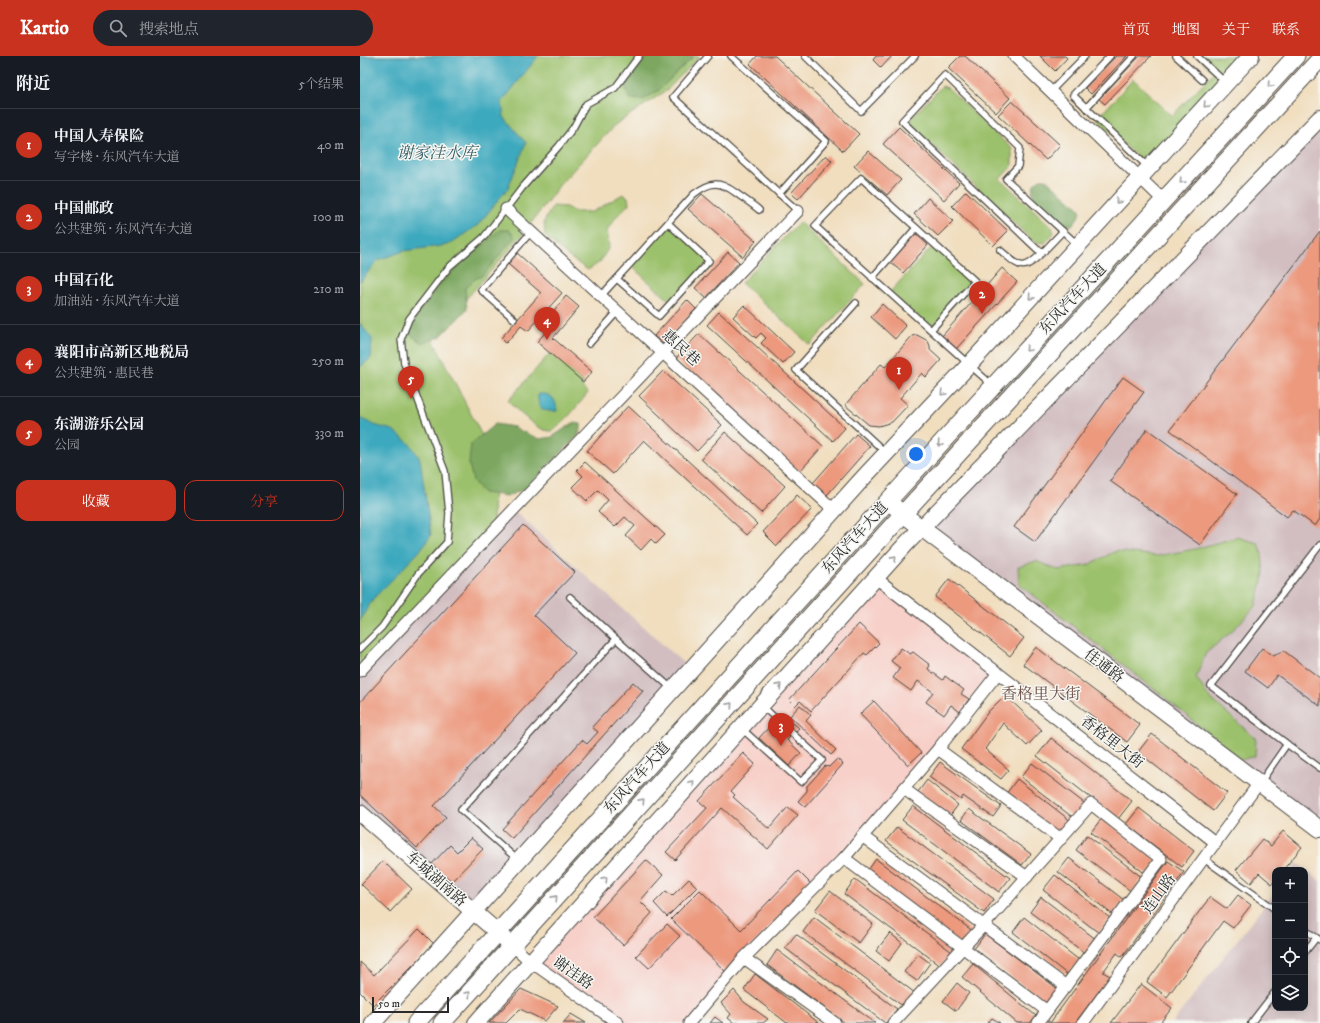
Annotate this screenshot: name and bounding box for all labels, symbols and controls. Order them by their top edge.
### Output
search box [93,10,373,46]
text: Kartio [20,17,69,40]
icon: search [107,17,129,39]
text: 搜索地点 [139,20,199,39]
text: 首页 [1122,21,1150,39]
text: 地图 [1172,21,1200,39]
text: 关于 [1222,21,1250,39]
text: 联系 [1272,21,1300,39]
text: 附近 [16,73,50,95]
text: 5个结果 [299,76,344,92]
one-way arrow [1267,80,1275,88]
one-way arrow [1204,101,1211,108]
text: 中国人寿保险 [54,127,144,146]
text: 1 [27,137,31,153]
text: 40 m [317,137,344,153]
water label: 谢家洼水库 [397,143,480,163]
text: 写字楼 · 东风汽车大道 [54,149,180,165]
one-way arrow [1180,176,1187,183]
one-way arrow [1116,196,1123,204]
text: 中国邮政 [54,199,114,218]
text: 2 [26,209,32,225]
text: 100 m [313,209,344,225]
text: 公共建筑 · 东风汽车大道 [54,221,193,237]
street label: 东风汽车大道 [1035,260,1111,338]
text: 中国石化 [54,271,114,290]
text: 3 [27,281,31,297]
text: 210 m [313,281,344,297]
pin: 2 [969,281,995,314]
one-way arrow [1028,292,1035,300]
text: 加油站 · 东风汽车大道 [54,293,180,309]
pin: 4 [534,307,560,340]
street label: 惠民巷 [658,326,704,370]
text: 襄阳市高新区地税局 [54,343,189,362]
one-way arrow [1026,344,1033,351]
text: 4 [25,353,33,369]
text: 250 m [312,353,344,369]
pin: 1 [886,357,912,390]
text: 公共建筑 · 惠民巷 [54,365,154,381]
pin: 5 [398,366,424,399]
one-way arrow [940,388,947,396]
text: 东湖游乐公园 [54,415,144,434]
text: 5 [26,425,32,441]
text: 330 m [315,425,344,441]
text: 公园 [54,437,80,453]
one-way arrow [938,440,945,447]
your location [906,444,926,464]
button: 收藏 [16,480,176,521]
button: 分享 [184,480,344,521]
street label: 东风汽车大道 [818,498,892,578]
one-way arrow [889,555,896,563]
street label: 佳通路 [1080,645,1128,687]
one-way arrow [774,683,781,691]
district label: 香格里大街 [1001,684,1081,704]
one-way arrow [725,702,732,710]
street label: 香格里大街 [1077,711,1147,773]
pin: 3 [768,713,794,746]
street label: 东风汽车大道 [600,738,674,818]
one-way arrow [687,780,695,788]
one-way arrow [638,799,645,806]
street label: 车城湖南路 [401,847,471,911]
map controls [1272,867,1308,1011]
button: + [1272,867,1308,903]
street label: 连山路 [1138,870,1180,918]
one-way arrow [600,877,607,884]
one-way arrow [550,895,558,903]
button: − [1272,903,1308,939]
button: locate [1272,939,1308,975]
street label: 谢洼路 [549,952,597,994]
button: layers [1272,975,1308,1011]
one-way arrow [463,991,471,999]
scale bar [372,995,449,1014]
text: 50 m [378,997,400,1011]

